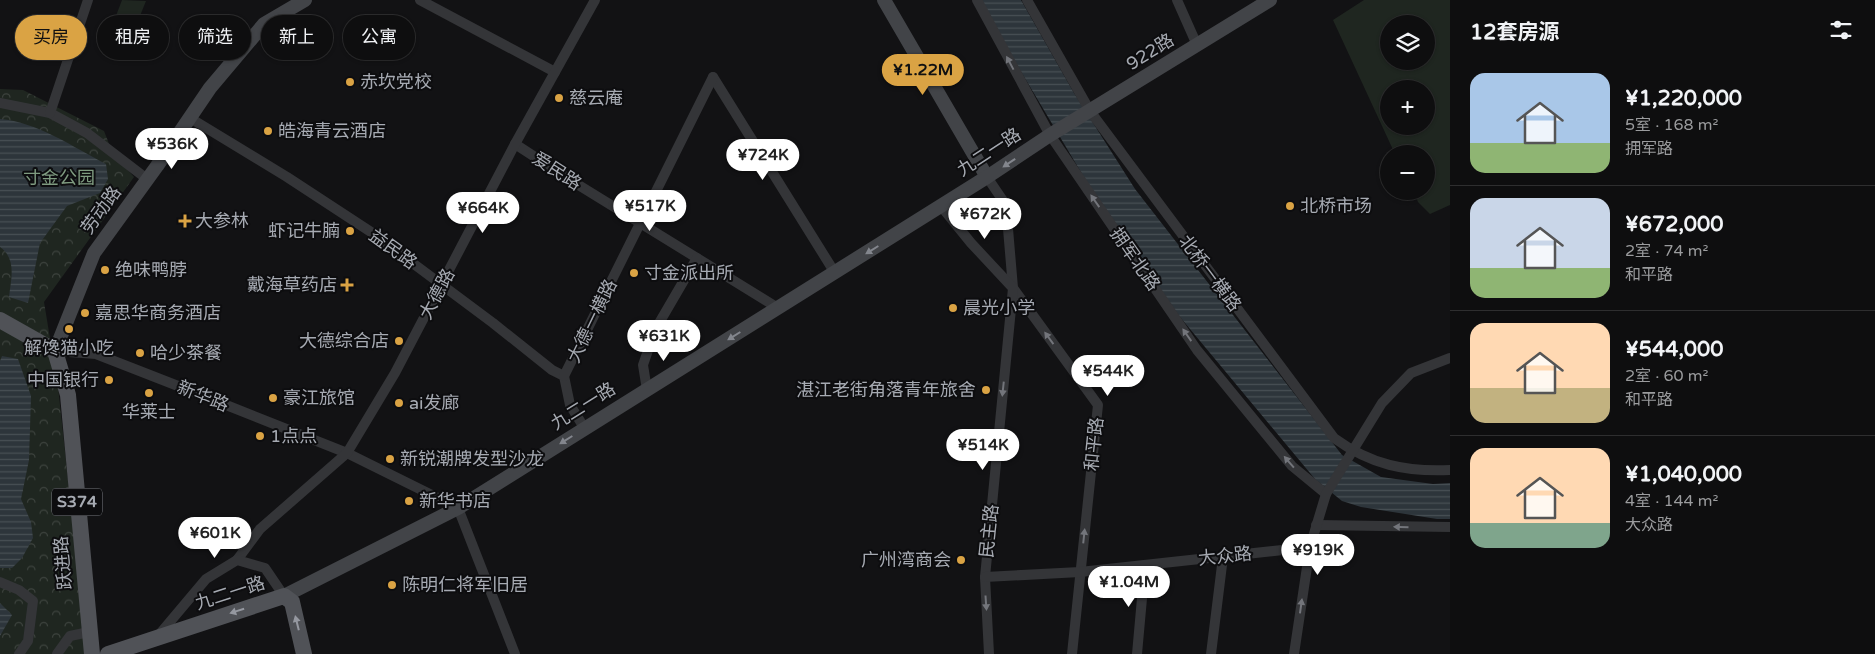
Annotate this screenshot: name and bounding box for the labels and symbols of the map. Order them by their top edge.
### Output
street label: 922路 [1122,29,1178,75]
pin: ¥1.22M [882,54,964,96]
one-way arrow [1006,56,1015,70]
place label: 赤坎党校 [360,71,432,93]
marker: 赤坎党校 [344,76,356,88]
place label: 慈云庵 [569,87,623,109]
marker: 慈云庵 [553,92,565,104]
place label: 皓海青云酒店 [278,120,386,142]
street label: 九二一路 [953,123,1025,181]
marker: 皓海青云酒店 [262,125,274,137]
pin: ¥536K [137,128,207,170]
pin: ¥724K [728,138,798,181]
street label: 爱民路 [528,147,586,195]
one-way arrow [1002,158,1016,168]
park label: 寸金公园 [23,167,95,189]
street label: 劳动路 [76,182,126,238]
pin: ¥517K [615,190,685,232]
pin: ¥664K [448,192,518,234]
one-way arrow [1090,195,1100,208]
place label: 北桥市场 [1300,195,1372,217]
pin: ¥672K [950,198,1020,240]
marker: 北桥市场 [1284,200,1296,212]
place label: 大参林 [195,210,249,232]
marker: 大参林 [179,215,191,227]
place label: 虾记牛腩 [268,220,340,242]
street label: 拥军北路 [1105,223,1165,295]
street label: 益民路 [365,224,421,274]
marker: 虾记牛腩 [344,225,356,237]
street label: 北桥一横路 [1174,230,1246,316]
one-way arrow [865,245,878,254]
place label: 绝味鸭脖 [115,259,187,281]
place label: 寸金派出所 [644,262,734,284]
marker: 绝味鸭脖 [99,264,111,276]
street label: 大德路 [415,265,459,323]
marker: 寸金派出所 [628,267,640,279]
place label: 戴海草药店 [247,274,337,296]
street label: 大德一横路 [562,276,622,366]
marker: 戴海草药店 [341,279,353,291]
place label: 晨光小学 [963,297,1035,319]
place label: 嘉思华商务酒店 [95,302,221,324]
marker: 晨光小学 [947,302,959,314]
marker: 嘉思华商务酒店 [79,307,91,319]
pin: ¥631K [629,320,699,362]
marker: 解馋猫小吃 [63,323,75,335]
one-way arrow [1182,328,1192,342]
place label: 大德综合店 [299,330,389,352]
one-way arrow [727,331,741,340]
one-way arrow [1044,332,1055,345]
marker: 大德综合店 [393,335,405,347]
place label: 解馋猫小吃 [24,337,114,359]
place label: 哈少茶餐 [150,342,222,364]
marker: 哈少茶餐 [134,347,146,359]
pin: ¥544K [1073,354,1143,397]
place label: 中国银行 [27,369,99,391]
marker: 中国银行 [103,374,115,386]
street label: 新华路 [174,376,232,416]
street label: 九二一路 [547,378,619,434]
place label: 湛江老街角落青年旅舍 [796,379,976,401]
one-way arrow [999,381,1007,397]
marker: 湛江老街角落青年旅舍 [980,384,992,396]
marker: 华莱士 [143,387,155,399]
place label: 豪江旅馆 [283,387,355,409]
marker: 豪江旅馆 [267,392,279,404]
place label: ai发廊 [409,392,460,414]
marker: ai发廊 [393,397,405,409]
place label: 华莱士 [122,401,176,423]
street label: 和平路 [1080,416,1108,472]
place label: 1点点 [270,425,317,447]
pin: ¥514K [948,428,1018,471]
marker: 1点点 [254,430,266,442]
one-way arrow [560,436,573,445]
place label: 新锐潮牌发型沙龙 [400,448,544,470]
marker: 新锐潮牌发型沙龙 [384,453,396,465]
one-way arrow [1283,456,1295,468]
road number: S374 [52,488,102,516]
place label: 新华书店 [419,490,491,512]
marker: 新华书店 [403,495,415,507]
street label: 民主路 [975,503,1003,559]
pin: ¥601K [180,516,250,559]
one-way arrow [1393,523,1409,531]
one-way arrow [1080,528,1088,544]
pin: ¥919K [1283,534,1353,576]
street label: 跃进路 [50,535,76,591]
street label: 大众路 [1197,542,1253,570]
place label: 广州湾商会 [861,549,951,571]
marker: 广州湾商会 [955,554,967,566]
pin: ¥1.04M [1088,566,1170,608]
street label: 九二一路 [192,571,268,615]
place label: 陈明仁将军旧居 [402,574,528,596]
marker: 陈明仁将军旧居 [386,579,398,591]
one-way arrow [983,595,991,611]
one-way arrow [1298,597,1306,613]
one-way arrow [230,608,245,615]
one-way arrow [293,615,301,631]

